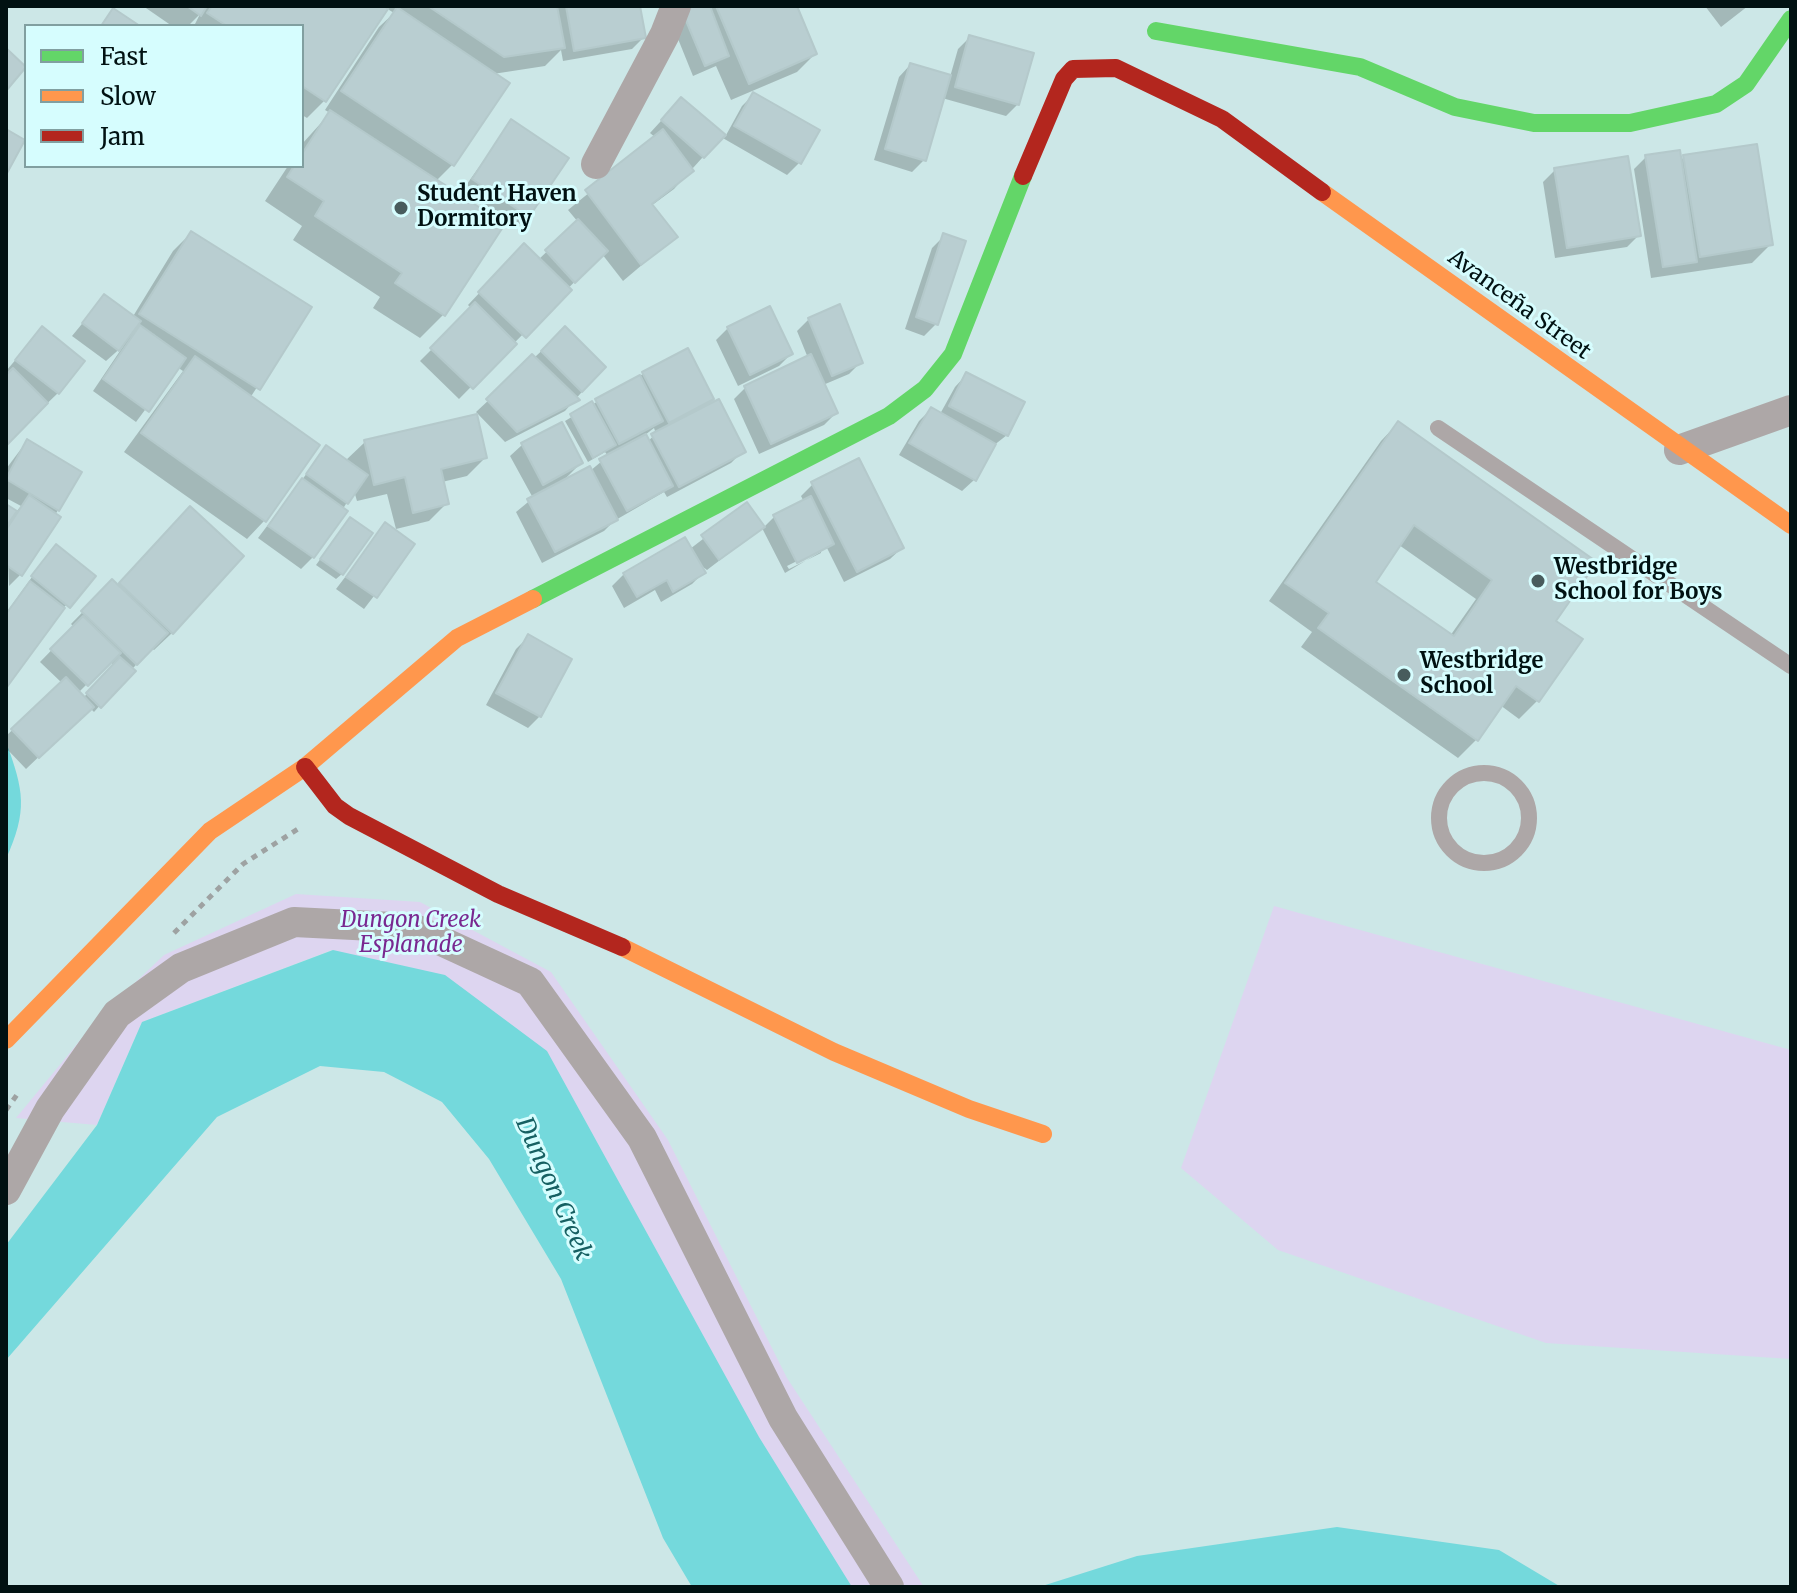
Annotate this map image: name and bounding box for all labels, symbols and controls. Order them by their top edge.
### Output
legend [24,24,304,168]
text: Fast [100,41,148,72]
text: Slow [100,81,156,112]
text: Jam [100,121,145,152]
place label: Student Haven Dormitory [417,182,576,234]
marker: Student Haven Dormitory [392,199,410,217]
street label: Avanceña Street [1443,244,1595,366]
place label: Westbridge School for Boys [1554,555,1722,606]
marker: Westbridge School for Boys [1529,572,1547,590]
place label: Westbridge School [1420,649,1543,700]
marker: Westbridge School [1395,666,1413,684]
park label: Dungon Creek Esplanade [341,908,481,960]
water label: Dungon Creek [509,1113,597,1265]

